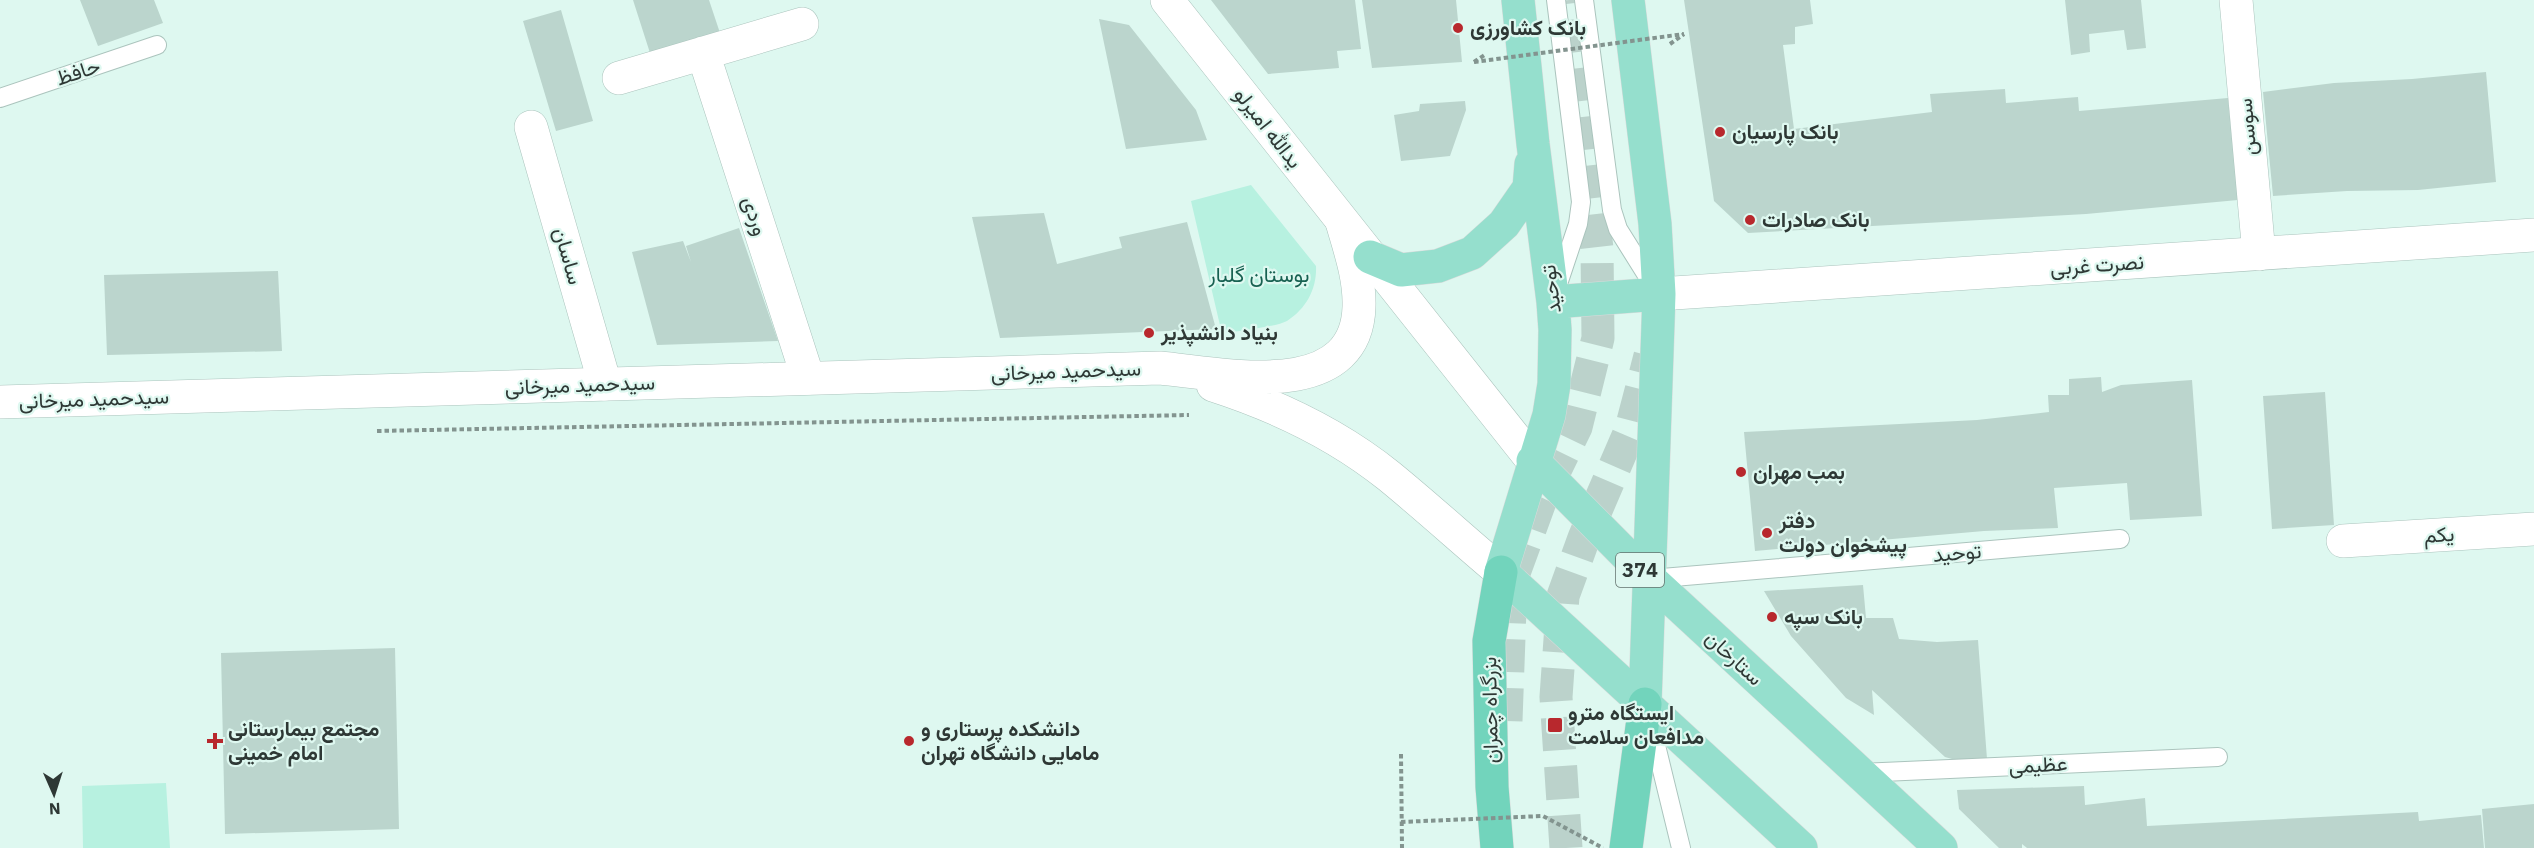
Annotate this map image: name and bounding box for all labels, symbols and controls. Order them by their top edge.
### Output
place label: بانک کشاورزی [1470,13,1586,41]
marker: بانک کشاورزی [1451,21,1465,35]
street label: حافظ [52,51,104,91]
street label: یدالله امیرلو [1228,81,1309,174]
street label: سوسن [2230,97,2262,157]
place label: بانک پارسیان [1732,117,1839,146]
marker: بانک پارسیان [1713,125,1727,139]
street label: وردی [736,192,775,239]
place label: بانک صادرات [1762,205,1870,233]
marker: بانک صادرات [1743,213,1757,227]
street label: ساسان [547,224,590,288]
street label: نصرت غربی [2049,247,2145,281]
park label: بوستان گلبار [1208,260,1309,288]
street label: توحید [1533,263,1567,315]
place label: بنیاد دانشپذیر [1160,318,1278,347]
marker: بنیاد دانشپذیر [1142,326,1156,340]
street label: سیدحمید میرخانی [990,353,1142,387]
street label: سیدحمید میرخانی [504,367,656,401]
street label: سیدحمید میرخانی [18,381,170,415]
place label: بمب مهران [1753,457,1845,485]
marker: بمب مهران [1734,465,1748,479]
place label: دفتر پیشخوان دولت [1778,506,1907,559]
street label: یکم [2423,519,2455,550]
marker: دفتر پیشخوان دولت [1760,526,1774,540]
street label: توحید [1931,536,1982,568]
road number: 374 [1616,553,1664,587]
place label: بانک سپه [1784,602,1863,631]
marker: بانک سپه [1765,610,1779,624]
street label: ستارخان [1700,623,1770,691]
street label: بزرگراه چمران [1474,656,1505,764]
place label: ایستگاه مترو مدافعان سلامت [1568,698,1704,750]
place label: مجتمع بیمارستانی امام خمینی [228,714,379,767]
place label: دانشکده پرستاری و مامایی دانشگاه تهران [921,714,1099,766]
marker: ایستگاه مترو مدافعان سلامت [1546,716,1564,734]
marker: مجتمع بیمارستانی امام خمینی [206,732,224,750]
marker: دانشکده پرستاری و مامایی دانشگاه تهران [902,734,916,748]
street label: عظیمی [2008,748,2068,780]
north arrow [24,764,84,824]
text: N [48,799,61,819]

